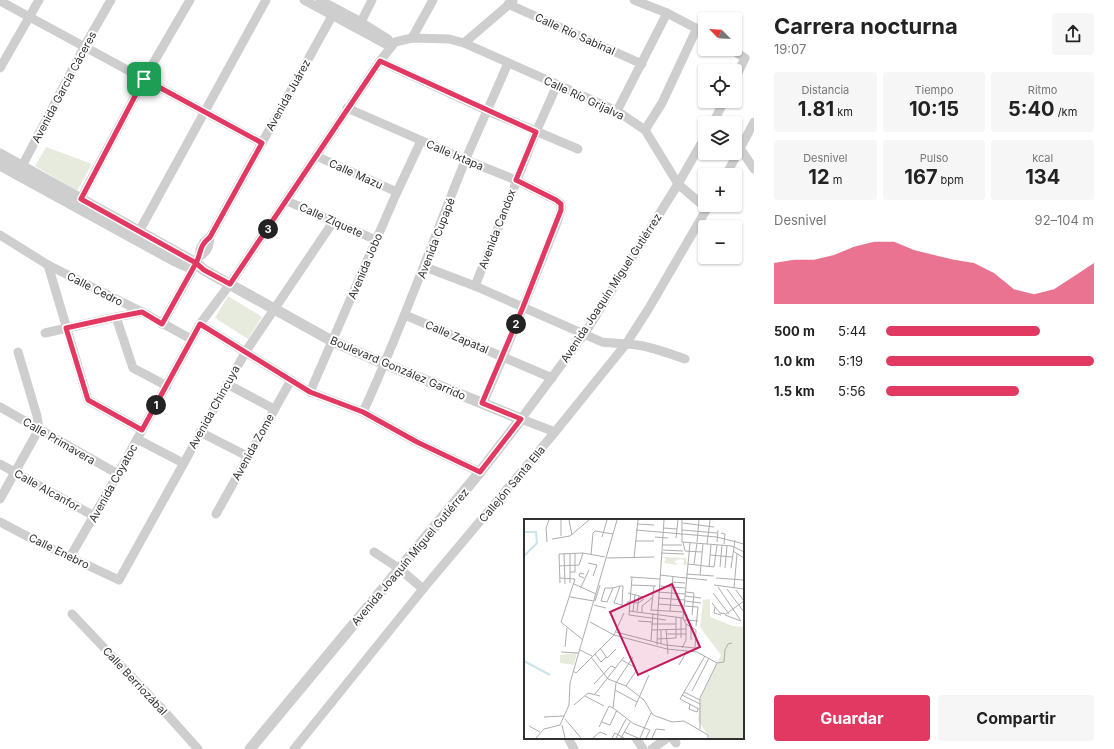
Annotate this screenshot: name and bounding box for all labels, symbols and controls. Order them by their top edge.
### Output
street label: Calle Río Sabinal [533,10,617,58]
north arrow [698,12,742,56]
map controls [698,12,742,264]
text: Carrera nocturna [774,13,958,39]
button: share [1052,13,1094,55]
street label: Avenida García Cáceres [29,29,99,145]
text: 19:07 [774,41,806,57]
street label: Avenida Juárez [263,57,313,133]
pin [127,62,161,96]
button: locate [698,64,742,108]
icon: arrive [133,68,155,90]
street label: Calle Río Grijalva [541,73,627,123]
text: Distancia [801,83,849,97]
text: Tiempo [914,83,954,97]
text: Ritmo [1028,83,1057,97]
text: 1.81 [798,97,834,121]
text: 10:15 [909,97,959,121]
text: 5:40 [1008,97,1055,121]
text: km [834,105,853,119]
text: /km [1055,105,1077,119]
button: layers [698,116,742,160]
street label: Calle Ixtapa [424,137,486,173]
text: Desnivel [803,151,848,165]
text: Pulso [920,151,948,165]
text: kcal [1032,151,1053,165]
street label: Calle Mazu [327,156,385,192]
text: 12 [808,165,830,189]
text: 167 [904,165,938,189]
text: 134 [1025,165,1060,189]
button: + [698,168,742,212]
text: m [830,173,842,187]
text: bpm [938,173,964,187]
street label: Avenida Candox [475,187,519,271]
street label: Avenida Cupapé [414,196,458,280]
street label: Calle Ziquete [297,200,365,240]
street label: Avenida Joaquín Miguel Gutiérrez [557,211,665,365]
text: Desnivel [774,212,826,228]
text: 92–104 m [1035,212,1094,228]
pin: 3 [258,219,278,239]
button: − [698,220,742,264]
text: 3 [264,222,272,236]
street label: Avenida Jobo [345,230,385,301]
street label: Calle Cedro [65,269,126,309]
pin: 2 [506,314,526,334]
street label: Calle Zapatal [423,317,491,357]
text: 2 [513,317,519,331]
text: 500 m [774,323,815,339]
text: 5:44 [838,323,866,339]
street label: Boulevard González Garrido [328,333,468,403]
text: 1.0 km [774,353,815,369]
text: 5:19 [838,353,863,369]
street label: Avenida Chincuya [185,363,243,451]
text: 1.5 km [774,383,815,399]
text: 5:56 [838,383,866,399]
pin: 1 [146,395,166,415]
text: 1 [154,398,158,412]
street label: Avenida Zome [229,411,277,483]
street label: Calle Primavera [20,415,98,467]
street label: Avenida Coyatoc [86,441,140,525]
street label: Callejón Santa Ella [476,443,548,525]
street label: Calle Alcanfor [12,466,82,514]
street label: Avenida Joaquín Miguel Gutiérrez [348,485,472,629]
inset map [524,519,744,739]
street label: Calle Enebro [26,530,92,572]
street label: Calle Berriozábal [100,644,170,718]
button: Guardar [774,695,930,741]
button: Compartir [938,695,1094,741]

